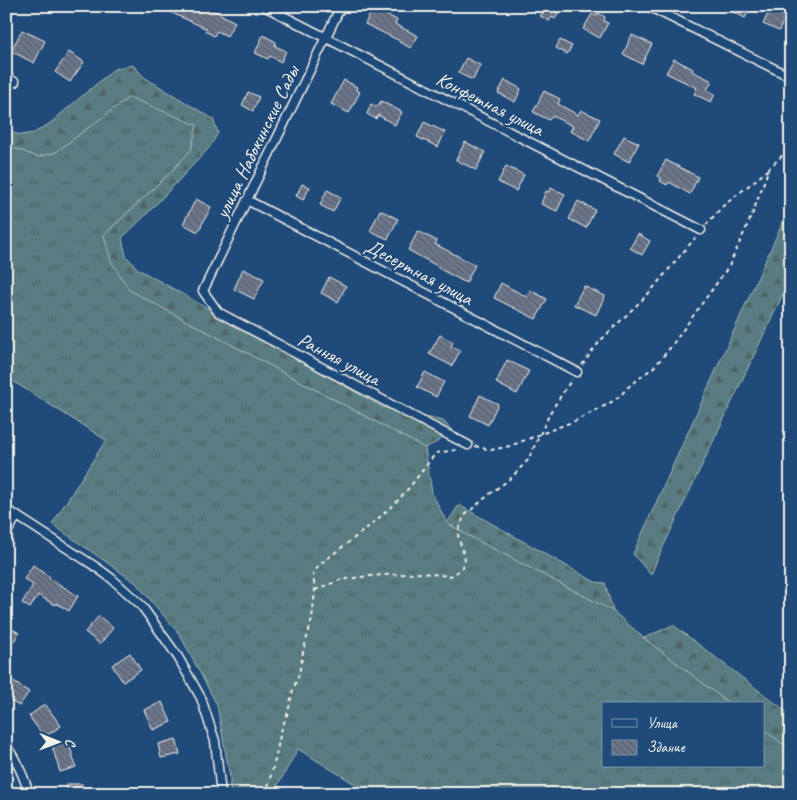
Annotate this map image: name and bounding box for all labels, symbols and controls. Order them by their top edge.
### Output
street label: улица Набокинские Сады [209,60,305,223]
street label: Конфетная улица [432,66,549,142]
street label: Десертная улица [361,233,478,311]
street label: Ранняя улица [293,327,386,392]
legend [602,702,764,768]
text: Улица [647,714,678,733]
north arrow [32,718,82,768]
text: Здание [647,738,686,757]
text: С [62,739,79,748]

